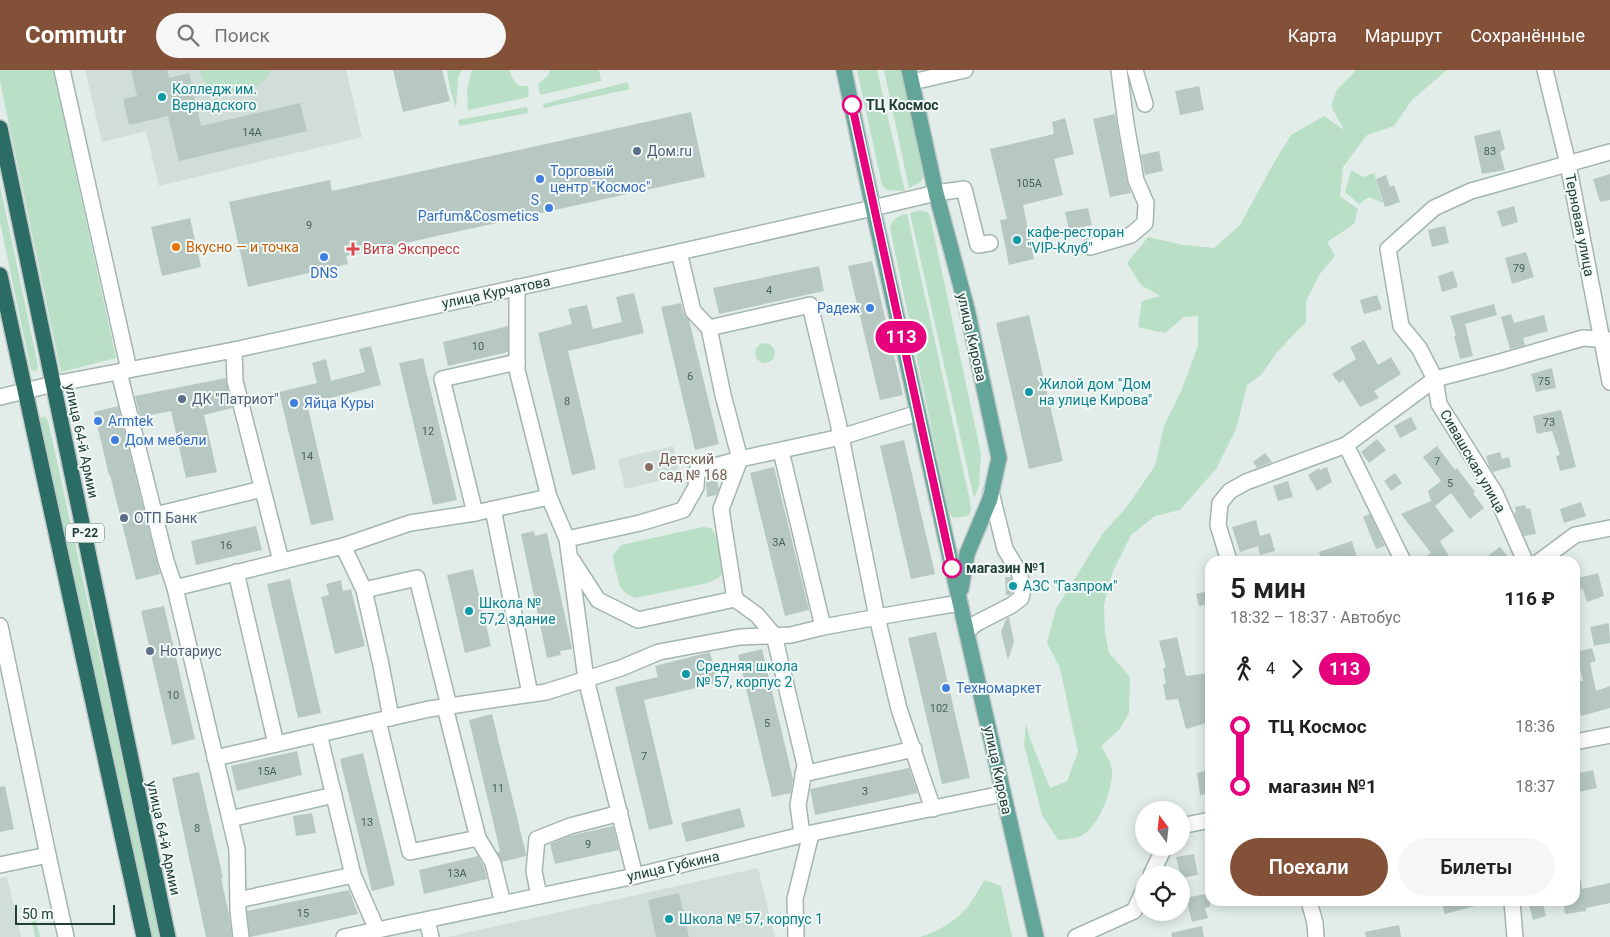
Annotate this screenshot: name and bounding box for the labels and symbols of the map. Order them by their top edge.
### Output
place label: Колледж им. Вернадского [172,81,257,113]
marker: Колледж им. Вернадского [156,91,168,103]
marker: ТЦ Космос [842,95,862,115]
place label: ТЦ Космос [866,97,939,113]
house number: 14А [242,126,263,139]
place label: Дом.ru [647,143,692,159]
marker: Дом.ru [631,145,643,157]
house number: 83 [1484,145,1496,158]
place label: Торговый центр "Космос" [550,163,651,195]
street label: Терновая улица [1562,172,1598,278]
marker: Торговый центр "Космос" [534,173,546,185]
house number: 105А [1016,177,1043,190]
place label: S Parfum&Cosmetics [418,192,539,224]
marker: S Parfum&Cosmetics [543,202,555,214]
house number: 9 [306,219,312,232]
place label: кафе-ресторан "VIP-Клуб" [1027,224,1124,256]
marker: кафе-ресторан "VIP-Клуб" [1011,234,1023,246]
place label: Вкусно — и точка [186,239,299,255]
marker: Вкусно — и точка [170,241,182,253]
place label: Вита Экспресс [363,241,460,257]
marker: Вита Экспресс [347,243,359,255]
marker: DNS [318,251,330,263]
house number: 79 [1513,262,1525,275]
place label: DNS [310,265,338,281]
street label: улица Курчатова [440,273,552,311]
house number: 4 [766,284,772,297]
street label: улица Кирова [954,291,990,383]
place label: Радеж [817,300,860,316]
marker: Радеж [864,302,876,314]
line badge: 113 [872,321,930,353]
house number: 10 [472,340,484,353]
house number: 6 [687,370,693,383]
house number: 75 [1538,375,1550,388]
place label: Жилой дом "Дом на улице Кирова" [1039,376,1152,408]
street label: улица 64-й Армии [62,382,102,500]
marker: Жилой дом "Дом на улице Кирова" [1023,386,1035,398]
place label: ДК "Патриот" [192,391,279,407]
marker: ДК "Патриот" [176,393,188,405]
place label: Яйца Куры [304,395,374,411]
house number: 8 [564,395,570,408]
marker: Яйца Куры [288,397,300,409]
street label: Сивашская улица [1437,407,1509,515]
place label: Armtek [108,413,154,429]
marker: Armtek [92,415,104,427]
house number: 73 [1543,416,1555,429]
house number: 12 [422,425,434,438]
place label: Дом мебели [125,432,207,448]
marker: Дом мебели [109,434,121,446]
house number: 14 [301,450,313,463]
place label: Детский сад № 168 [659,451,727,483]
house number: 7 [1434,455,1440,468]
marker: Детский сад № 168 [643,461,655,473]
house number: 5 [1447,477,1453,490]
place label: ОТП Банк [134,510,198,526]
marker: ОТП Банк [118,512,130,524]
road number: Р-22 [66,523,104,542]
house number: 3А [772,536,787,549]
house number: 16 [220,539,232,552]
marker: магазин №1 [942,558,962,578]
place label: магазин №1 [966,560,1046,576]
place label: АЗС "Газпром" [1023,578,1117,594]
marker: АЗС "Газпром" [1007,580,1019,592]
place label: Школа № 57,2 здание [479,595,556,627]
marker: Школа № 57,2 здание [463,605,475,617]
place label: Нотариус [160,643,222,659]
marker: Нотариус [144,645,156,657]
place label: Средняя школа № 57, корпус 2 [696,658,798,690]
marker: Средняя школа № 57, корпус 2 [680,668,692,680]
place label: Техномаркет [956,680,1042,696]
marker: Техномаркет [940,682,952,694]
house number: 10 [167,689,179,702]
house number: 102 [930,702,948,715]
house number: 5 [764,717,770,730]
street label: улица Кирова [981,724,1015,816]
house number: 7 [641,750,647,763]
house number: 15А [257,765,278,778]
street label: улица 64-й Армии [144,779,184,897]
house number: 11 [492,782,504,795]
house number: 3 [862,785,868,798]
north arrow [1135,801,1190,856]
house number: 13 [361,816,373,829]
house number: 8 [194,822,200,835]
house number: 9 [585,838,591,851]
street label: улица Губкина [625,848,721,884]
house number: 13А [447,867,468,880]
scale bar [15,902,115,925]
house number: 15 [297,907,309,920]
place label: Школа № 57, корпус 1 [679,911,823,927]
marker: Школа № 57, корпус 1 [663,913,675,925]

